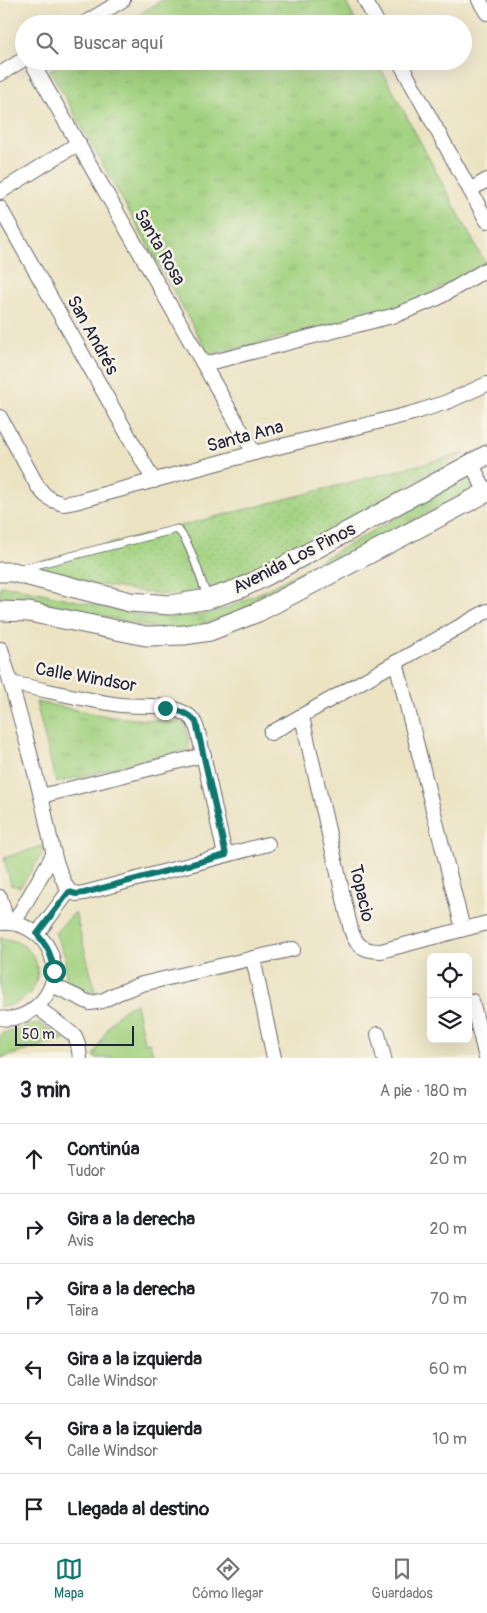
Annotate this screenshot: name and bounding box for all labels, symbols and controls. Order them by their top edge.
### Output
search box [15,15,472,70]
icon: search [33,29,61,57]
text: Buscar aquí [73,31,164,55]
street label: Santa Rosa [129,205,191,290]
street label: San Andrés [61,292,124,379]
street label: Santa Ana [204,415,286,458]
street label: Avenida Los Pinos [229,518,359,599]
street label: Calle Windsor [34,657,139,698]
route end [154,697,177,720]
street label: Topacio [344,862,379,924]
map controls [427,953,472,1043]
button: locate [427,953,472,998]
route start [43,960,66,983]
button: layers [427,998,472,1043]
scale bar [15,1023,134,1046]
text: 50 m [22,1026,55,1043]
text: 3 min [20,1077,70,1104]
text: A pie · 180 m [380,1081,467,1101]
text: Continúa [67,1137,140,1161]
icon: ahead [20,1145,48,1173]
text: 20 m [429,1149,467,1169]
text: Tudor [67,1161,105,1181]
text: Gira a la derecha [67,1207,195,1231]
icon: right [20,1215,48,1243]
text: 20 m [429,1219,467,1239]
text: Avis [67,1231,94,1251]
text: Gira a la derecha [67,1277,195,1301]
icon: right [20,1285,48,1313]
text: 70 m [430,1289,467,1309]
text: Taira [67,1301,98,1321]
text: Gira a la izquierda [67,1347,202,1371]
icon: left [20,1355,48,1383]
text: 60 m [429,1359,467,1379]
text: Calle Windsor [67,1371,158,1391]
text: Gira a la izquierda [67,1417,202,1441]
icon: left [20,1425,48,1453]
text: 10 m [432,1429,467,1449]
text: Calle Windsor [67,1441,158,1461]
icon: arrive [20,1495,48,1523]
text: Llegada al destino [67,1497,209,1521]
tab: Mapa [54,1555,84,1602]
tab: Cómo llegar [192,1555,263,1602]
tab: Guardados [372,1555,433,1602]

